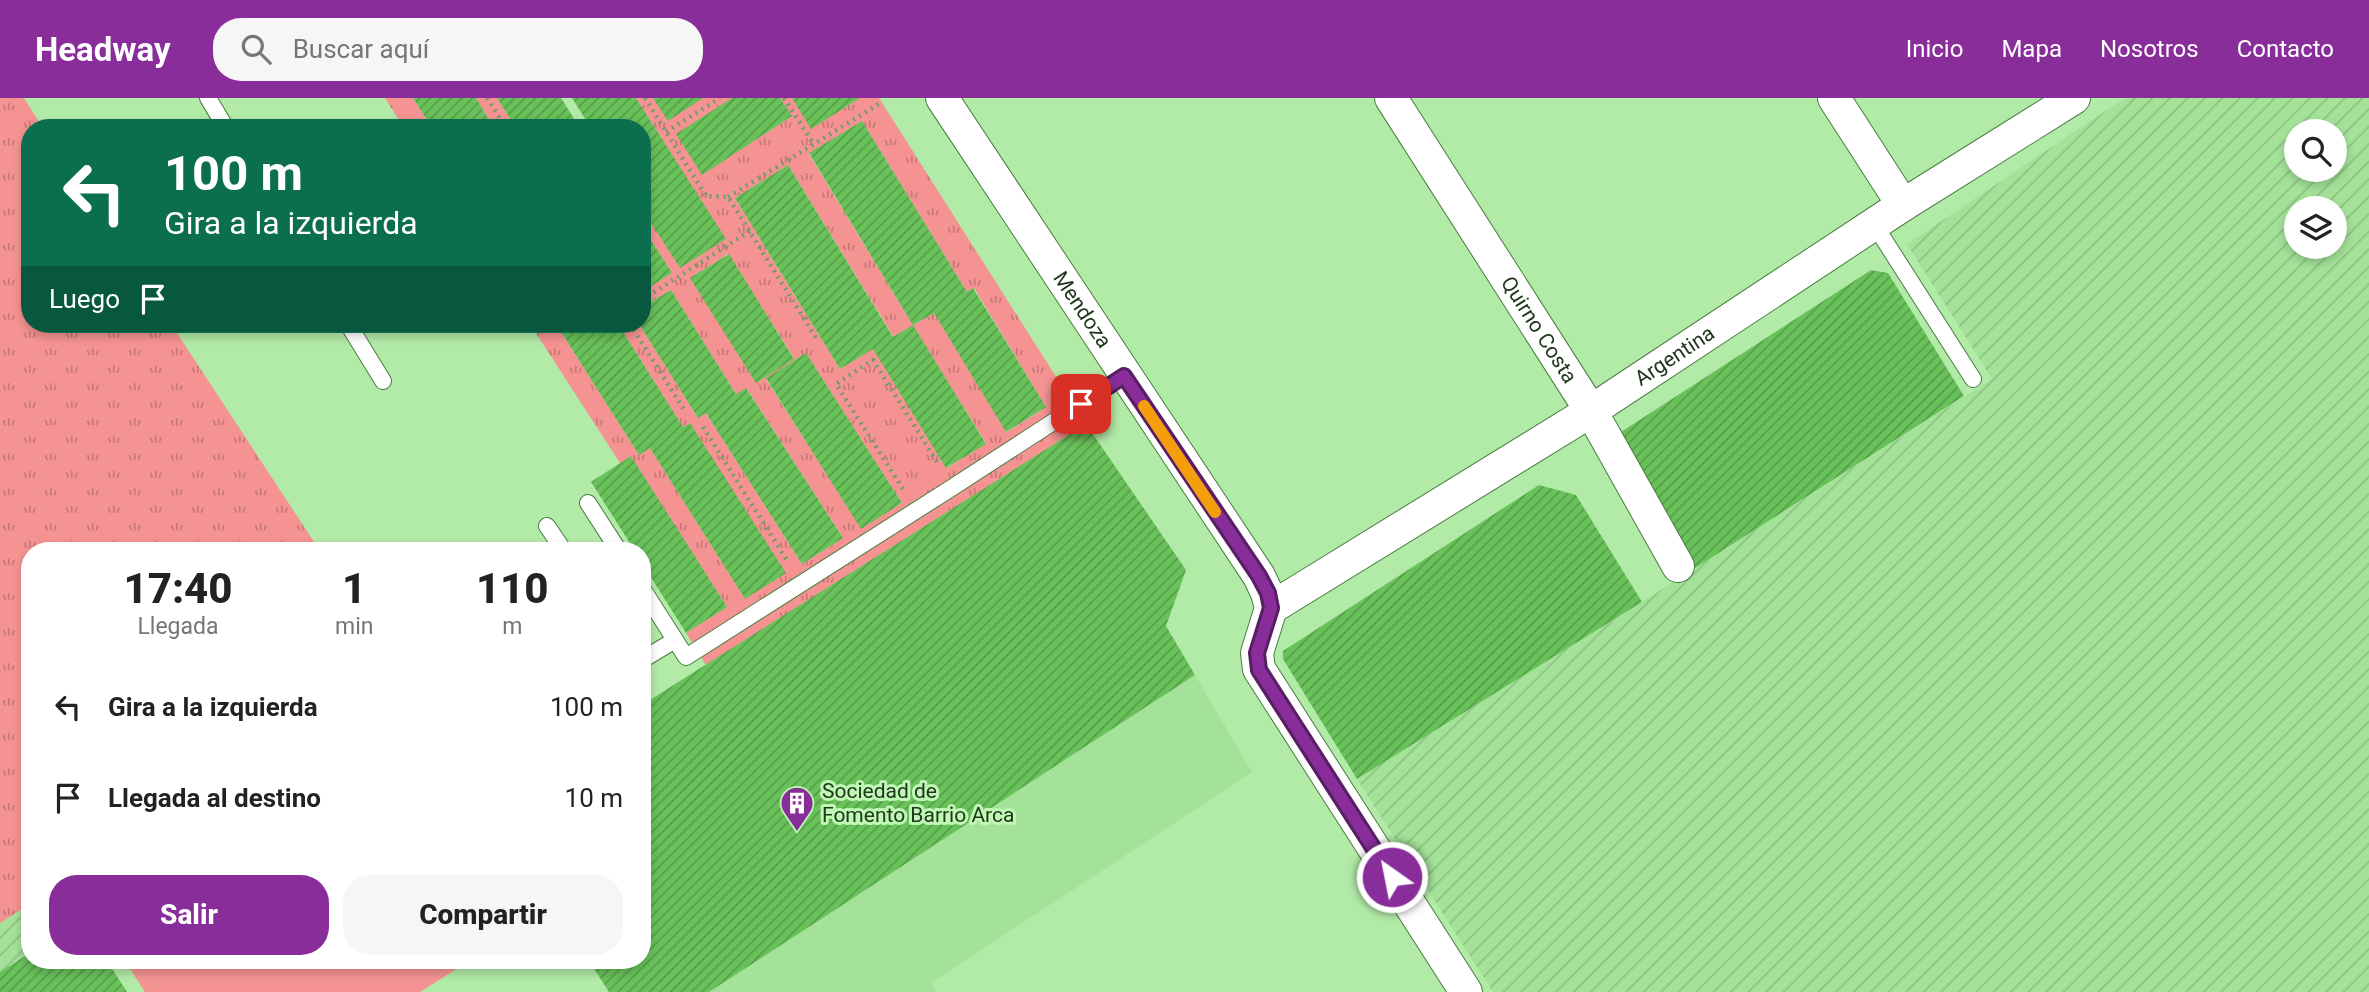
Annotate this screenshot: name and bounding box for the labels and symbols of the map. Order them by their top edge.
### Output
street label: Mendoza [1048,267,1116,352]
street label: Quirno Costa [1496,272,1582,388]
street label: Argentina [1630,321,1719,391]
pin [1051,374,1111,434]
place label: Sociedad de Fomento Barrio Arca [822,779,1014,827]
building icon: Sociedad de Fomento Barrio Arca [778,784,816,833]
position arrow [1355,840,1429,914]

